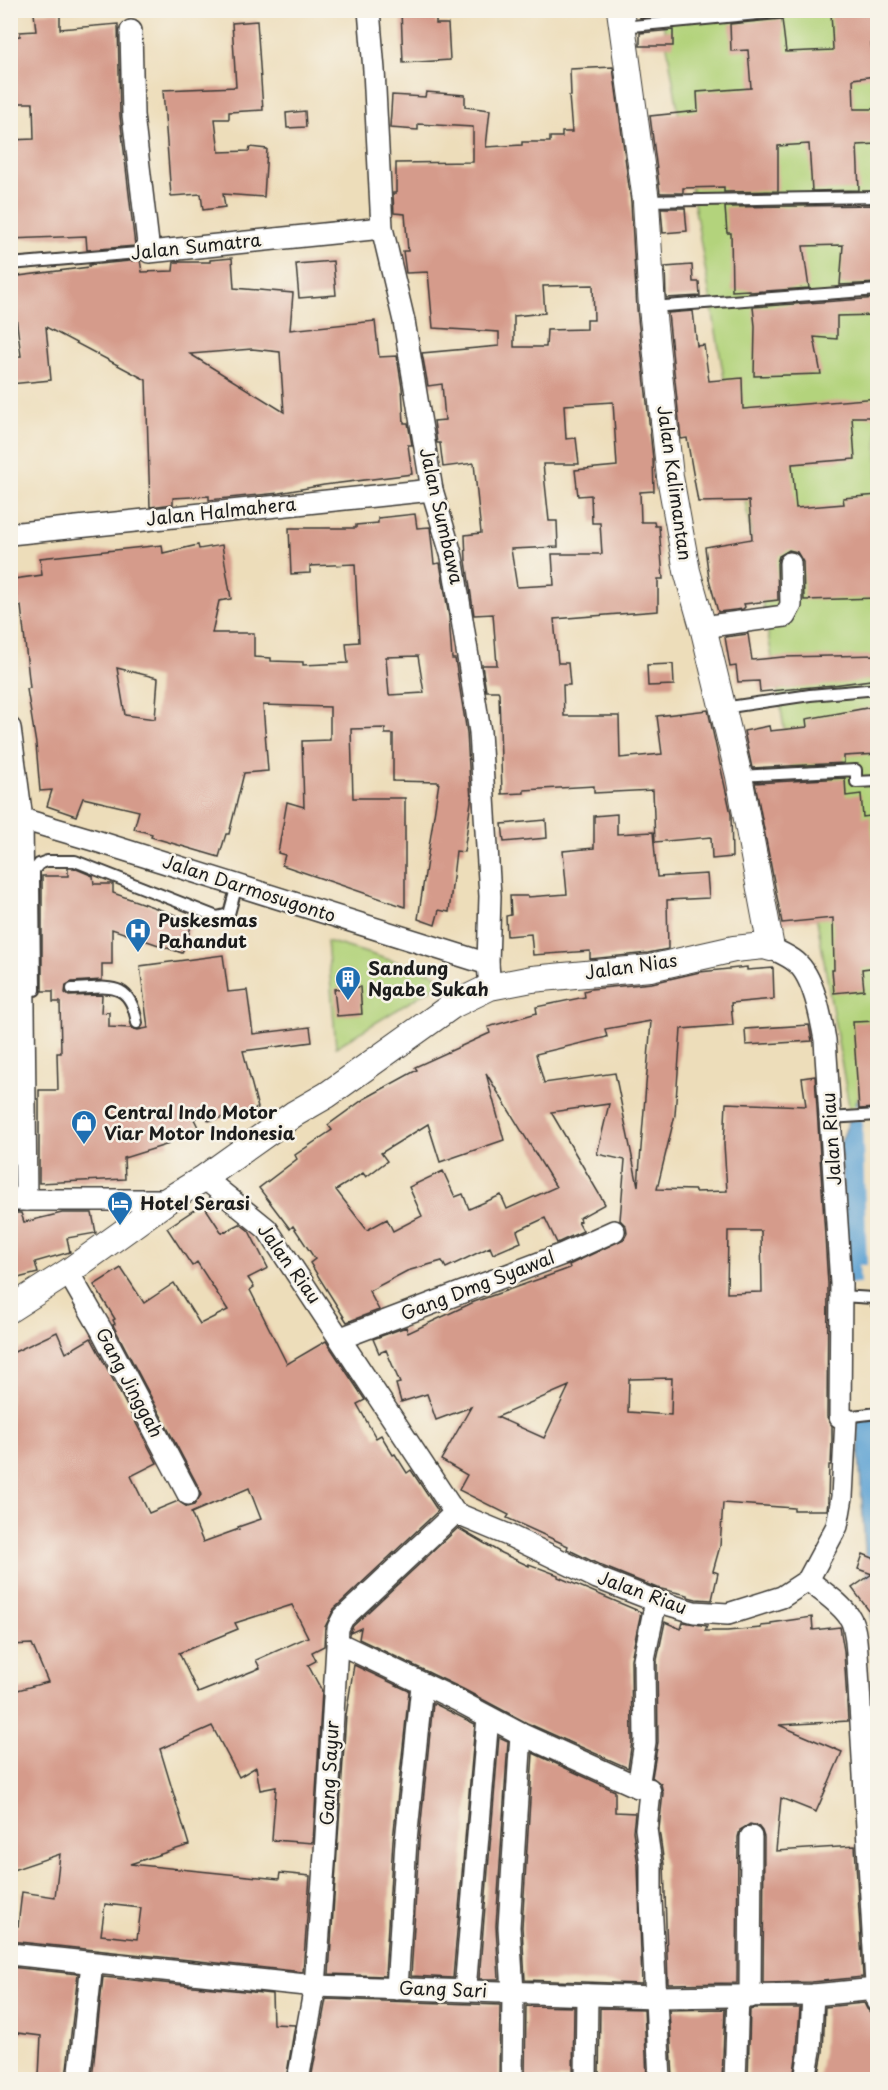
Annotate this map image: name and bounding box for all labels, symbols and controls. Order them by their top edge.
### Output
street label: Jalan Sumatra [129,225,262,266]
street label: Jalan Kalimantan [651,404,700,562]
street label: Jalan Sumbawa [414,445,471,587]
street label: Jalan Halmahera [145,489,297,532]
street label: Jalan Darmosugonto [159,847,340,928]
place label: Puskesmas Pahandut [158,906,257,954]
hospital icon: Puskesmas Pahandut [123,916,153,954]
street label: Jalan Nias [583,946,679,985]
place label: Sandung Ngabe Sukah [368,954,489,1002]
building icon: Sandung Ngabe Sukah [333,964,363,1002]
street label: Jalan Riau [814,1092,847,1187]
place label: Central Indo Motor Viar Motor Indonesia [104,1098,296,1146]
shop icon: Central Indo Motor Viar Motor Indonesia [69,1108,99,1146]
hotel icon: Hotel Serasi [105,1189,135,1227]
place label: Hotel Serasi [140,1189,250,1216]
street label: Jalan Riau [252,1217,329,1309]
street label: Gang Dmg Syawal [397,1243,558,1326]
street label: Gang Jinggah [90,1322,171,1442]
street label: Jalan Riau [594,1563,691,1620]
street label: Gang Sayur [312,1719,345,1826]
street label: Gang Sari [398,1973,488,2004]

